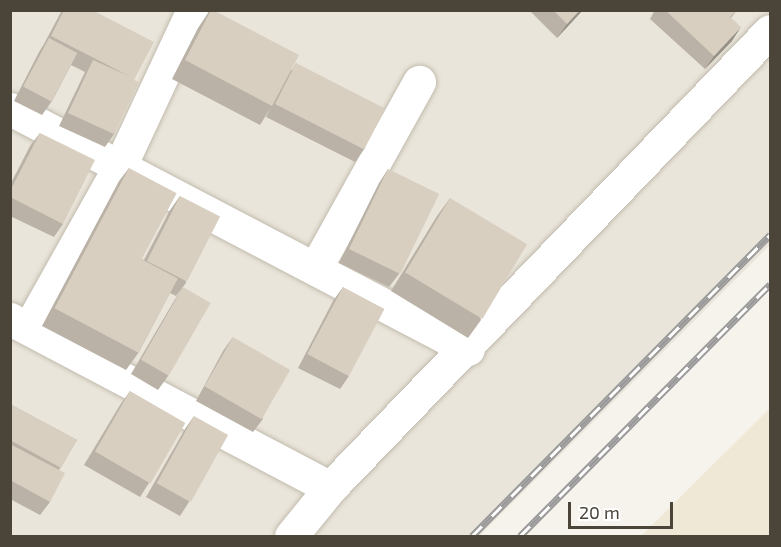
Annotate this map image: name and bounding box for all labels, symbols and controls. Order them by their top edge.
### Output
scale bar [571,490,676,528]
text: 20 m [579,501,620,523]

